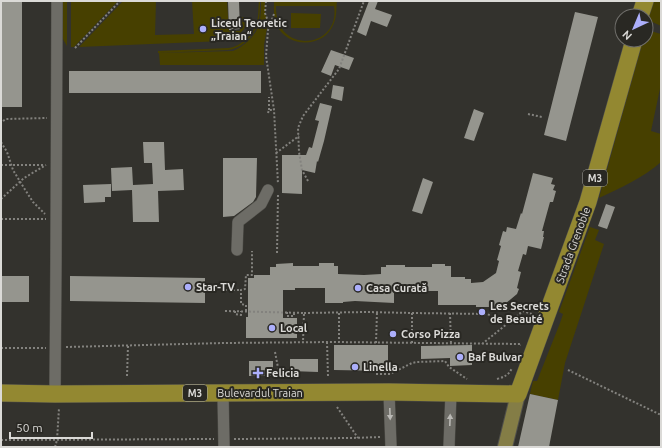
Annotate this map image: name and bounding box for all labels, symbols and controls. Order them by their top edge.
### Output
north arrow [614,8,654,48]
place label: Liceul Teoretic „Traian“ [211,17,287,42]
marker: Liceul Teoretic „Traian“ [198,24,208,34]
text: N [620,28,634,42]
road number: M3 [583,170,607,186]
street label: Strada Grenoble [554,205,592,285]
place label: Star-TV [196,281,235,293]
marker: Star-TV [183,282,193,292]
place label: Casa Curată [366,282,427,294]
marker: Casa Curată [353,283,363,293]
place label: Les Secrets de Beauté [490,300,549,325]
marker: Les Secrets de Beauté [477,307,487,317]
place label: Local [280,322,308,334]
marker: Local [267,323,277,333]
place label: Corso Pizza [401,328,460,340]
marker: Corso Pizza [388,329,398,339]
place label: Baf Bulvar [468,351,522,363]
marker: Baf Bulvar [455,352,465,362]
place label: Linella [363,361,398,373]
marker: Linella [350,362,360,372]
place label: Felicia [266,367,299,379]
marker: Felicia [253,368,263,378]
road number: M3 [183,385,207,401]
street label: Bulevardul Traian [217,387,303,399]
one-way arrow [387,408,393,421]
one-way arrow [447,413,453,426]
scale bar [10,414,92,440]
text: 50 m [16,421,43,434]

